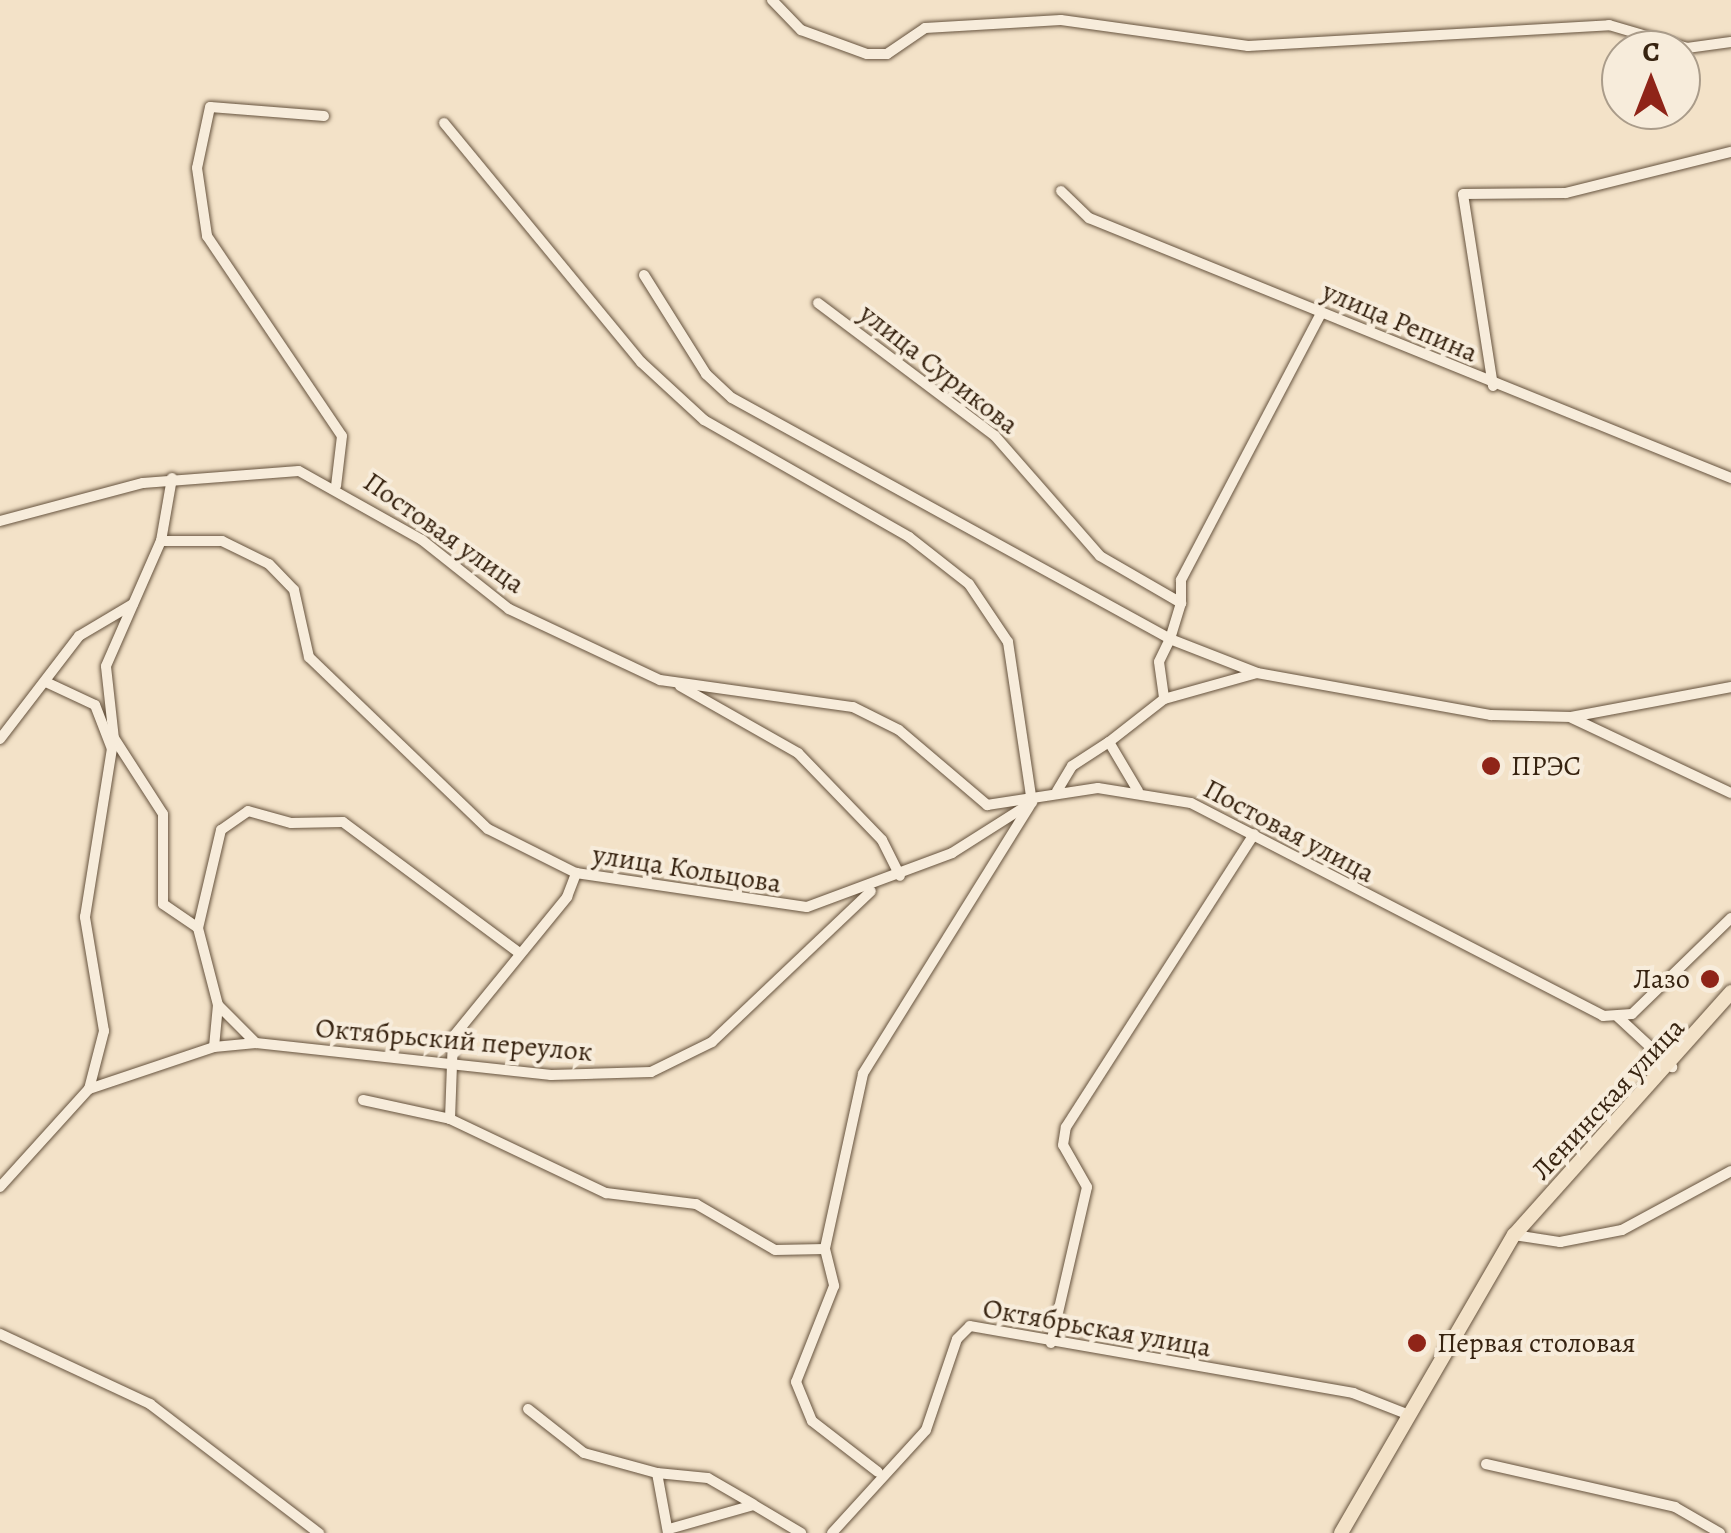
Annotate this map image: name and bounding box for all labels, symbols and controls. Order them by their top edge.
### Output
north arrow [1601,30,1701,130]
text: С [1642,33,1660,71]
street label: улица Репина [1317,274,1483,370]
street label: улица Сурикова [853,297,1025,441]
street label: Постовая улица [357,465,531,601]
place label: ПРЭС [1511,749,1581,783]
marker: ПРЭС [1480,755,1502,777]
street label: Постовая улица [1198,772,1380,890]
street label: улица Кольцова [590,838,784,900]
place label: Лазо [1633,962,1690,996]
marker: Лазо [1699,968,1721,990]
street label: Октябрьский переулок [314,1011,594,1069]
street label: Ленинская улица [1524,1011,1692,1187]
street label: Октябрьская улица [980,1291,1214,1365]
place label: Первая столовая [1437,1326,1636,1360]
marker: Первая столовая [1406,1332,1428,1354]

